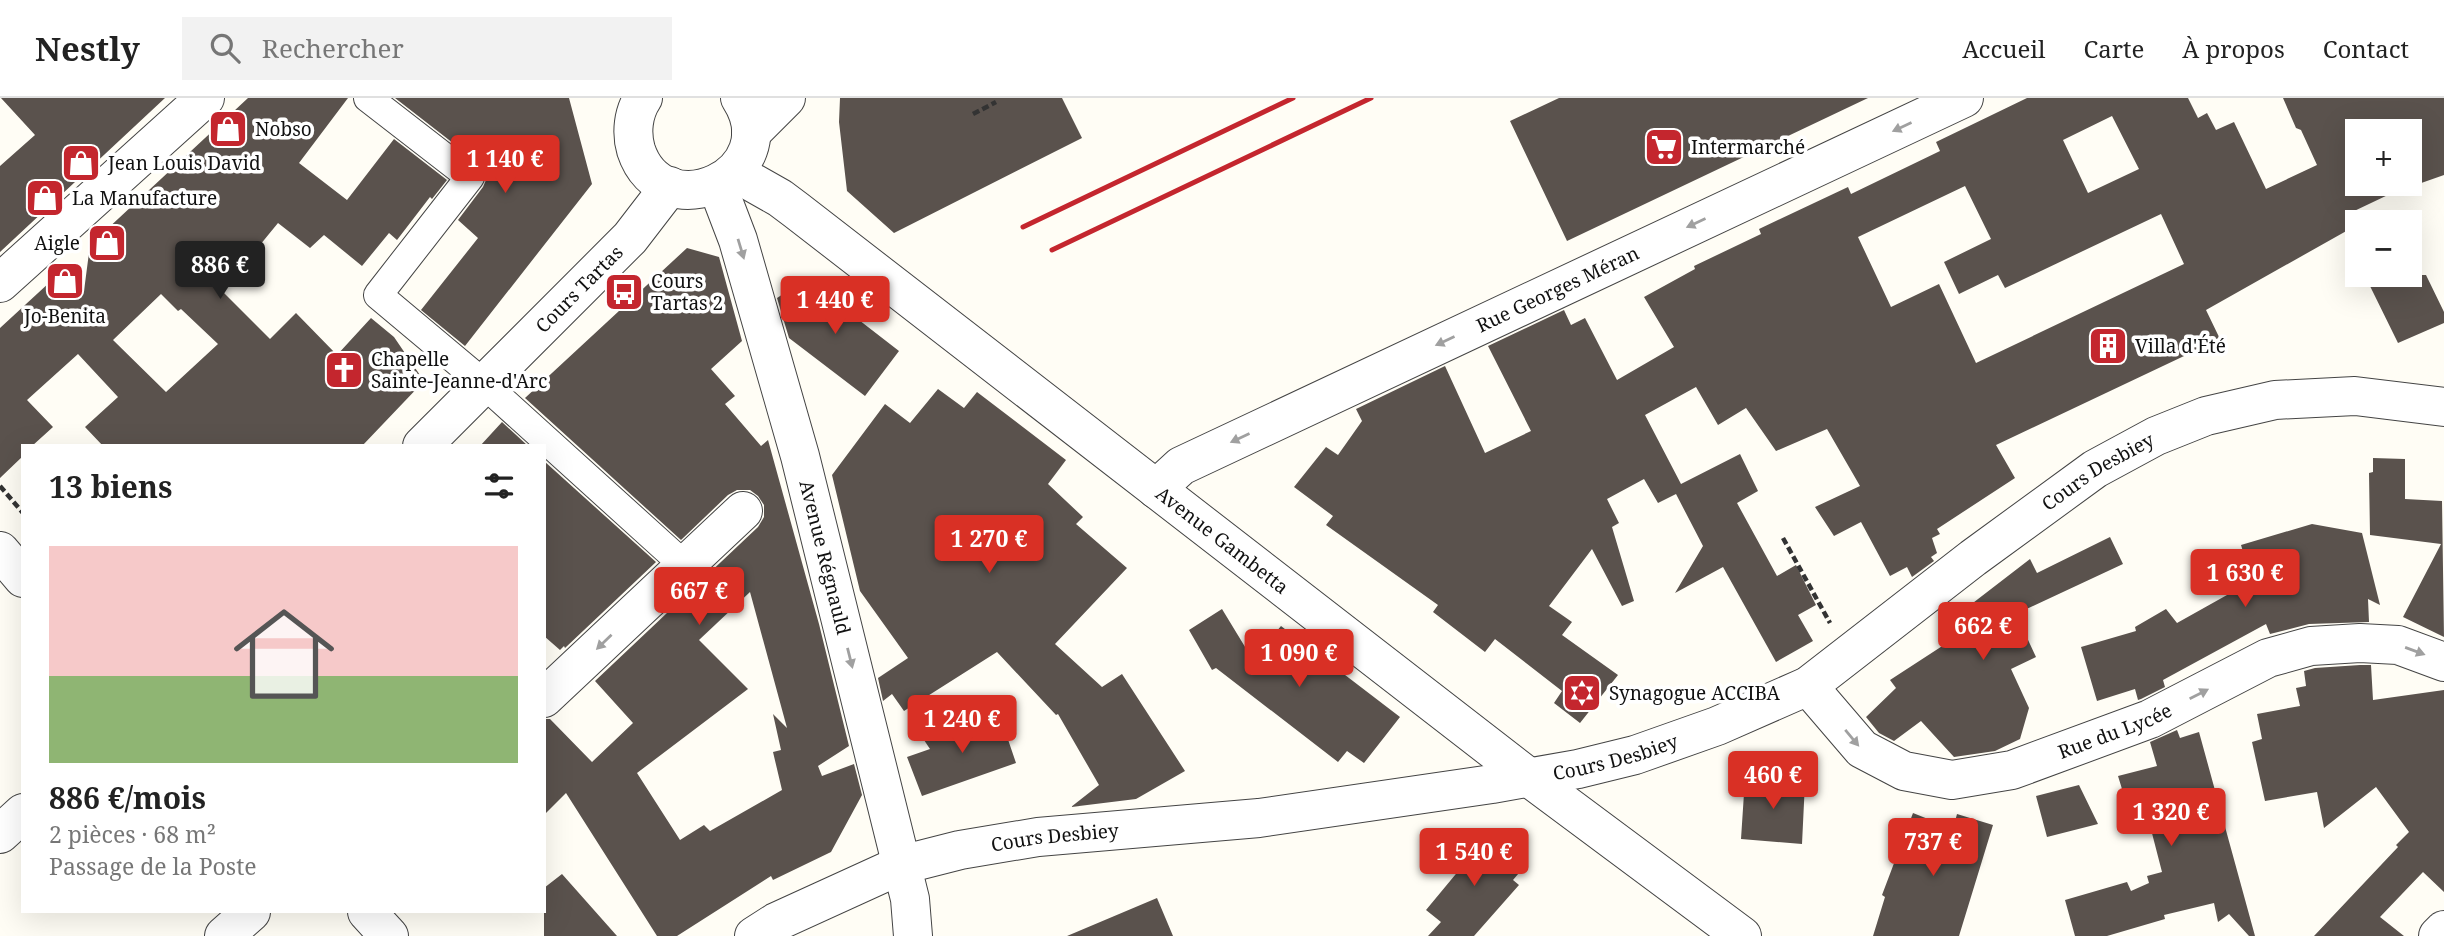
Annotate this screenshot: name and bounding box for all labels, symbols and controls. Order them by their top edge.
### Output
search box [182,17,672,80]
text: Nestly [35,26,140,71]
icon: search [206,29,244,67]
text: Rechercher [262,30,404,66]
text: Accueil [1962,32,2045,65]
text: Carte [2083,32,2144,65]
text: À propos [2182,32,2285,65]
text: Contact [2323,32,2409,65]
shop icon: Nobso [207,108,249,150]
place label: Nobso [255,116,312,142]
map controls [2345,119,2422,287]
button: + [2345,119,2422,196]
one-way arrow [1892,121,1912,133]
supermarket icon: Intermarché [1643,126,1685,168]
place label: Intermarché [1691,134,1805,160]
pin: 1 140 € [440,136,570,195]
shop icon: Jean Louis David [60,142,102,184]
text: 1 140 € [467,142,543,174]
place label: Jean Louis David [107,150,261,176]
shop icon: La Manufacture [24,177,66,219]
place label: La Manufacture [72,185,217,211]
button: − [2345,210,2422,287]
one-way arrow [1686,217,1706,229]
shop icon: Aigle [86,222,128,264]
place label: Aigle [34,230,80,256]
one-way arrow [736,239,746,260]
street label: Cours Tartas [530,240,628,338]
street label: Rue Georges Méran [1472,240,1643,338]
pin: 886 € [171,242,269,301]
text: 886 € [191,248,249,280]
shop icon: Jo-Benita [44,260,86,302]
place label: Cours Tartas 2 [651,268,723,316]
bus stop icon: Cours Tartas 2 [603,271,645,313]
pin: 1 440 € [770,276,900,336]
text: 1 440 € [797,283,873,315]
place label: Jo-Benita [23,303,106,329]
building icon: Villa d'Été [2087,325,2129,367]
place label: Villa d'Été [2135,333,2226,359]
one-way arrow [1435,335,1455,346]
place label: Chapelle Sainte-Jeanne-d'Arc [371,346,547,394]
church icon: Chapelle Sainte-Jeanne-d'Arc [323,349,365,391]
street label: Cours Desbiey [2036,426,2159,517]
one-way arrow [1230,432,1250,444]
text: 13 biens [49,466,172,507]
icon: filters [480,467,518,505]
street label: Avenue Régnauld [793,477,857,638]
street label: Avenue Gambetta [1151,480,1294,600]
pin: 1 270 € [924,516,1054,575]
text: 1 270 € [951,522,1027,554]
pin: 1 630 € [2180,550,2310,609]
text: 1 630 € [2207,556,2283,588]
pin: 667 € [650,568,748,627]
text: 667 € [670,574,728,606]
icon: home [221,591,347,717]
pin: 662 € [1934,602,2032,662]
text: 662 € [1954,609,2012,641]
pin: 1 090 € [1234,630,1364,689]
one-way arrow [596,633,613,649]
text: 1 090 € [1261,636,1337,668]
one-way arrow [2404,646,2425,657]
one-way arrow [845,647,856,669]
synagogue icon: Synagogue ACCIBA [1561,672,1603,714]
place label: Synagogue ACCIBA [1609,680,1781,706]
one-way arrow [2189,689,2209,700]
pin: 1 240 € [897,696,1027,755]
street label: Rue du Lycée [2054,697,2176,765]
text: 1 240 € [924,702,1000,734]
street label: Cours Desbiey [1551,728,1682,786]
one-way arrow [1844,729,1859,746]
pin: 460 € [1724,752,1822,811]
text: 460 € [1744,758,1802,790]
text: 886 €/mois [49,777,206,818]
pin: 1 320 € [2106,788,2236,848]
text: 1 320 € [2133,795,2209,827]
street label: Cours Desbiey [989,817,1120,858]
text: 2 pièces · 68 m² [49,818,216,850]
pin: 737 € [1884,818,1982,878]
text: 737 € [1904,825,1962,857]
pin: 1 540 € [1409,828,1539,888]
text: 1 540 € [1436,835,1512,867]
text: Passage de la Poste [49,850,257,882]

